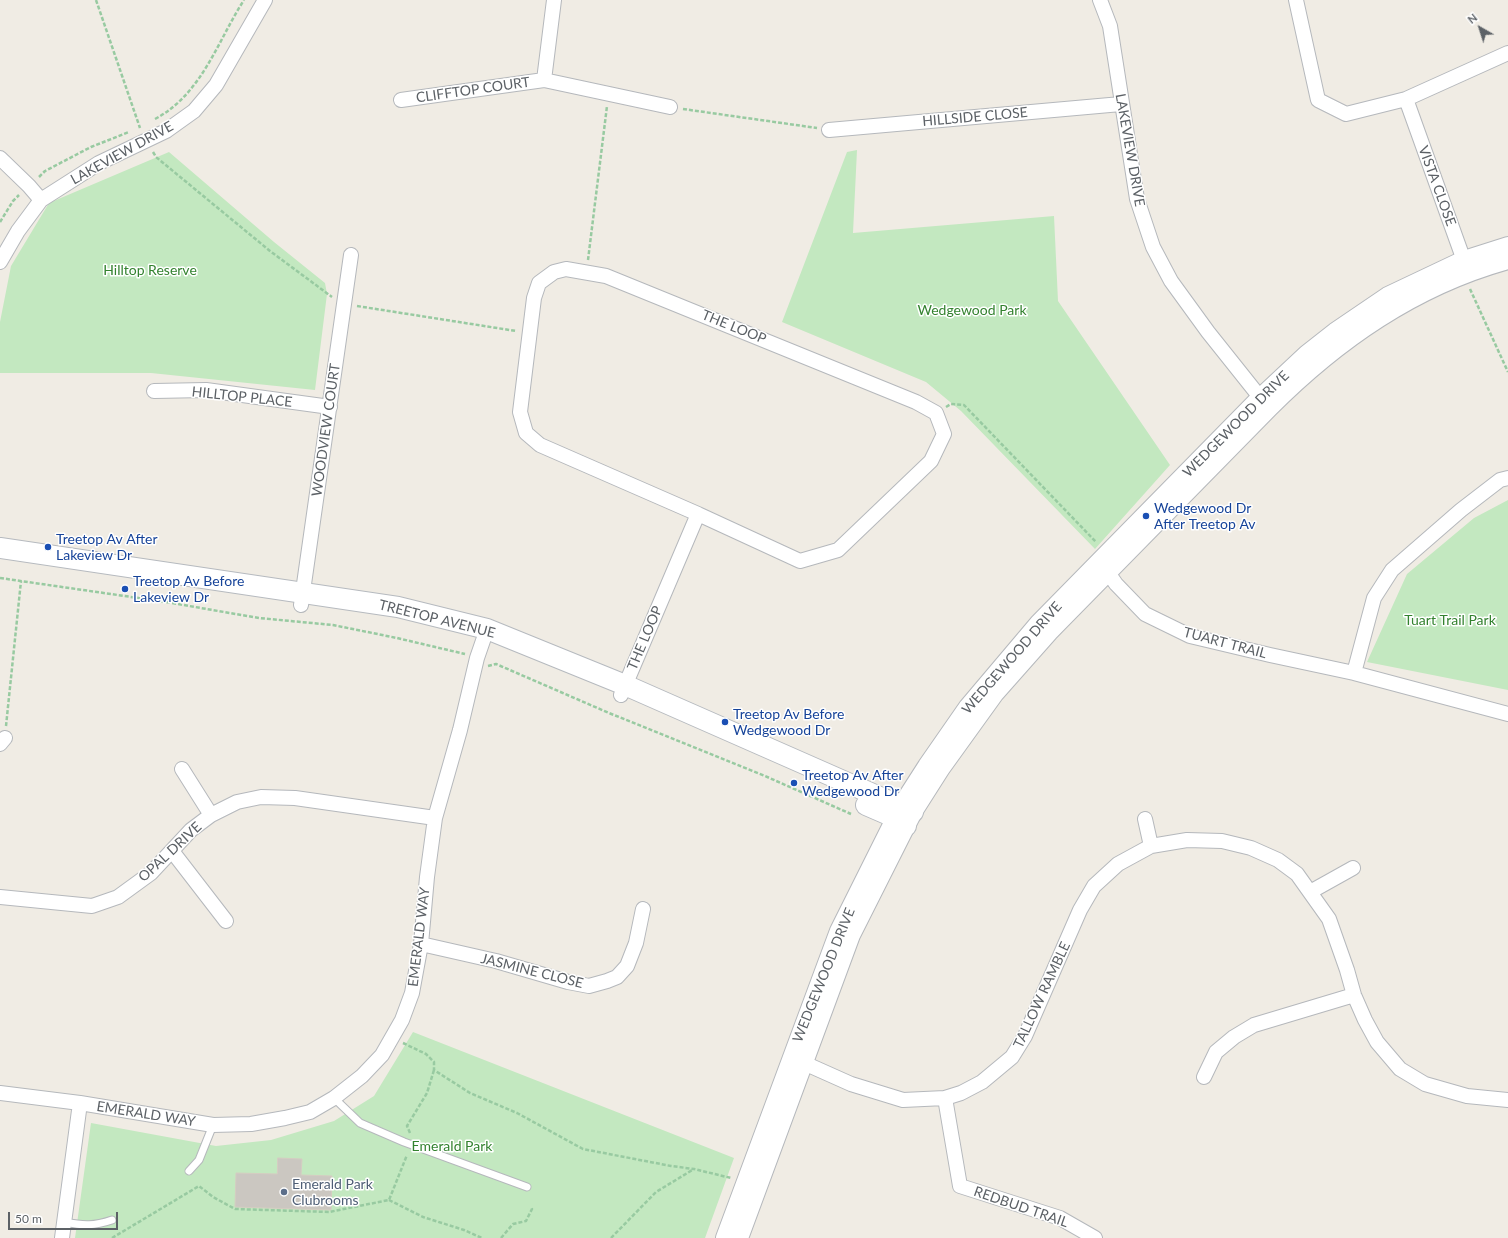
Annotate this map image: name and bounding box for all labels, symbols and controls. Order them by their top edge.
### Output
north arrow [1460,8,1500,48]
text: N [1465,11,1480,26]
street label: CLIFFTOP COURT [415,74,531,106]
street label: LAKEVIEW DRIVE [1112,92,1148,208]
street label: HILLSIDE CLOSE [922,104,1028,130]
street label: LAKEVIEW DRIVE [68,118,176,188]
street label: VISTA CLOSE [1415,144,1459,228]
park label: Hilltop Reserve [103,262,197,278]
park label: Wedgewood Park [918,302,1026,318]
street label: THE LOOP [699,306,769,348]
street label: WOODVIEW COURT [308,362,344,498]
street label: WEDGEWOOD DRIVE [1179,367,1293,481]
street label: HILLTOP PLACE [191,383,293,411]
place label: Wedgewood Dr After Treetop Av [1154,500,1256,532]
marker: Wedgewood Dr After Treetop Av [1141,511,1151,521]
place label: Treetop Av After Lakeview Dr [56,531,158,564]
marker: Treetop Av After Lakeview Dr [43,542,53,552]
place label: Treetop Av Before Lakeview Dr [133,573,244,606]
marker: Treetop Av Before Lakeview Dr [120,584,130,594]
street label: TREETOP AVENUE [377,596,497,642]
street label: WEDGEWOOD DRIVE [959,598,1065,718]
street label: THE LOOP [624,603,666,673]
park label: Tuart Trail Park [1404,612,1496,628]
street label: TUART TRAIL [1181,624,1269,662]
place label: Treetop Av Before Wedgewood Dr [733,706,844,738]
marker: Treetop Av Before Wedgewood Dr [720,717,730,727]
place label: Treetop Av After Wedgewood Dr [802,767,904,800]
marker: Treetop Av After Wedgewood Dr [789,778,799,788]
street label: OPAL DRIVE [135,819,205,885]
street label: EMERALD WAY [405,886,433,988]
street label: WEDGEWOOD DRIVE [789,905,859,1045]
street label: TALLOW RAMBLE [1010,939,1074,1051]
street label: JASMINE CLOSE [479,950,585,992]
street label: EMERALD WAY [95,1098,197,1130]
park label: Emerald Park [412,1138,492,1154]
place label: Emerald Park Clubrooms [292,1176,373,1208]
street label: REDBUD TRAIL [972,1183,1070,1231]
marker: Emerald Park Clubrooms [279,1187,289,1197]
scale bar [10,1204,120,1230]
text: 50 m [15,1211,42,1226]

